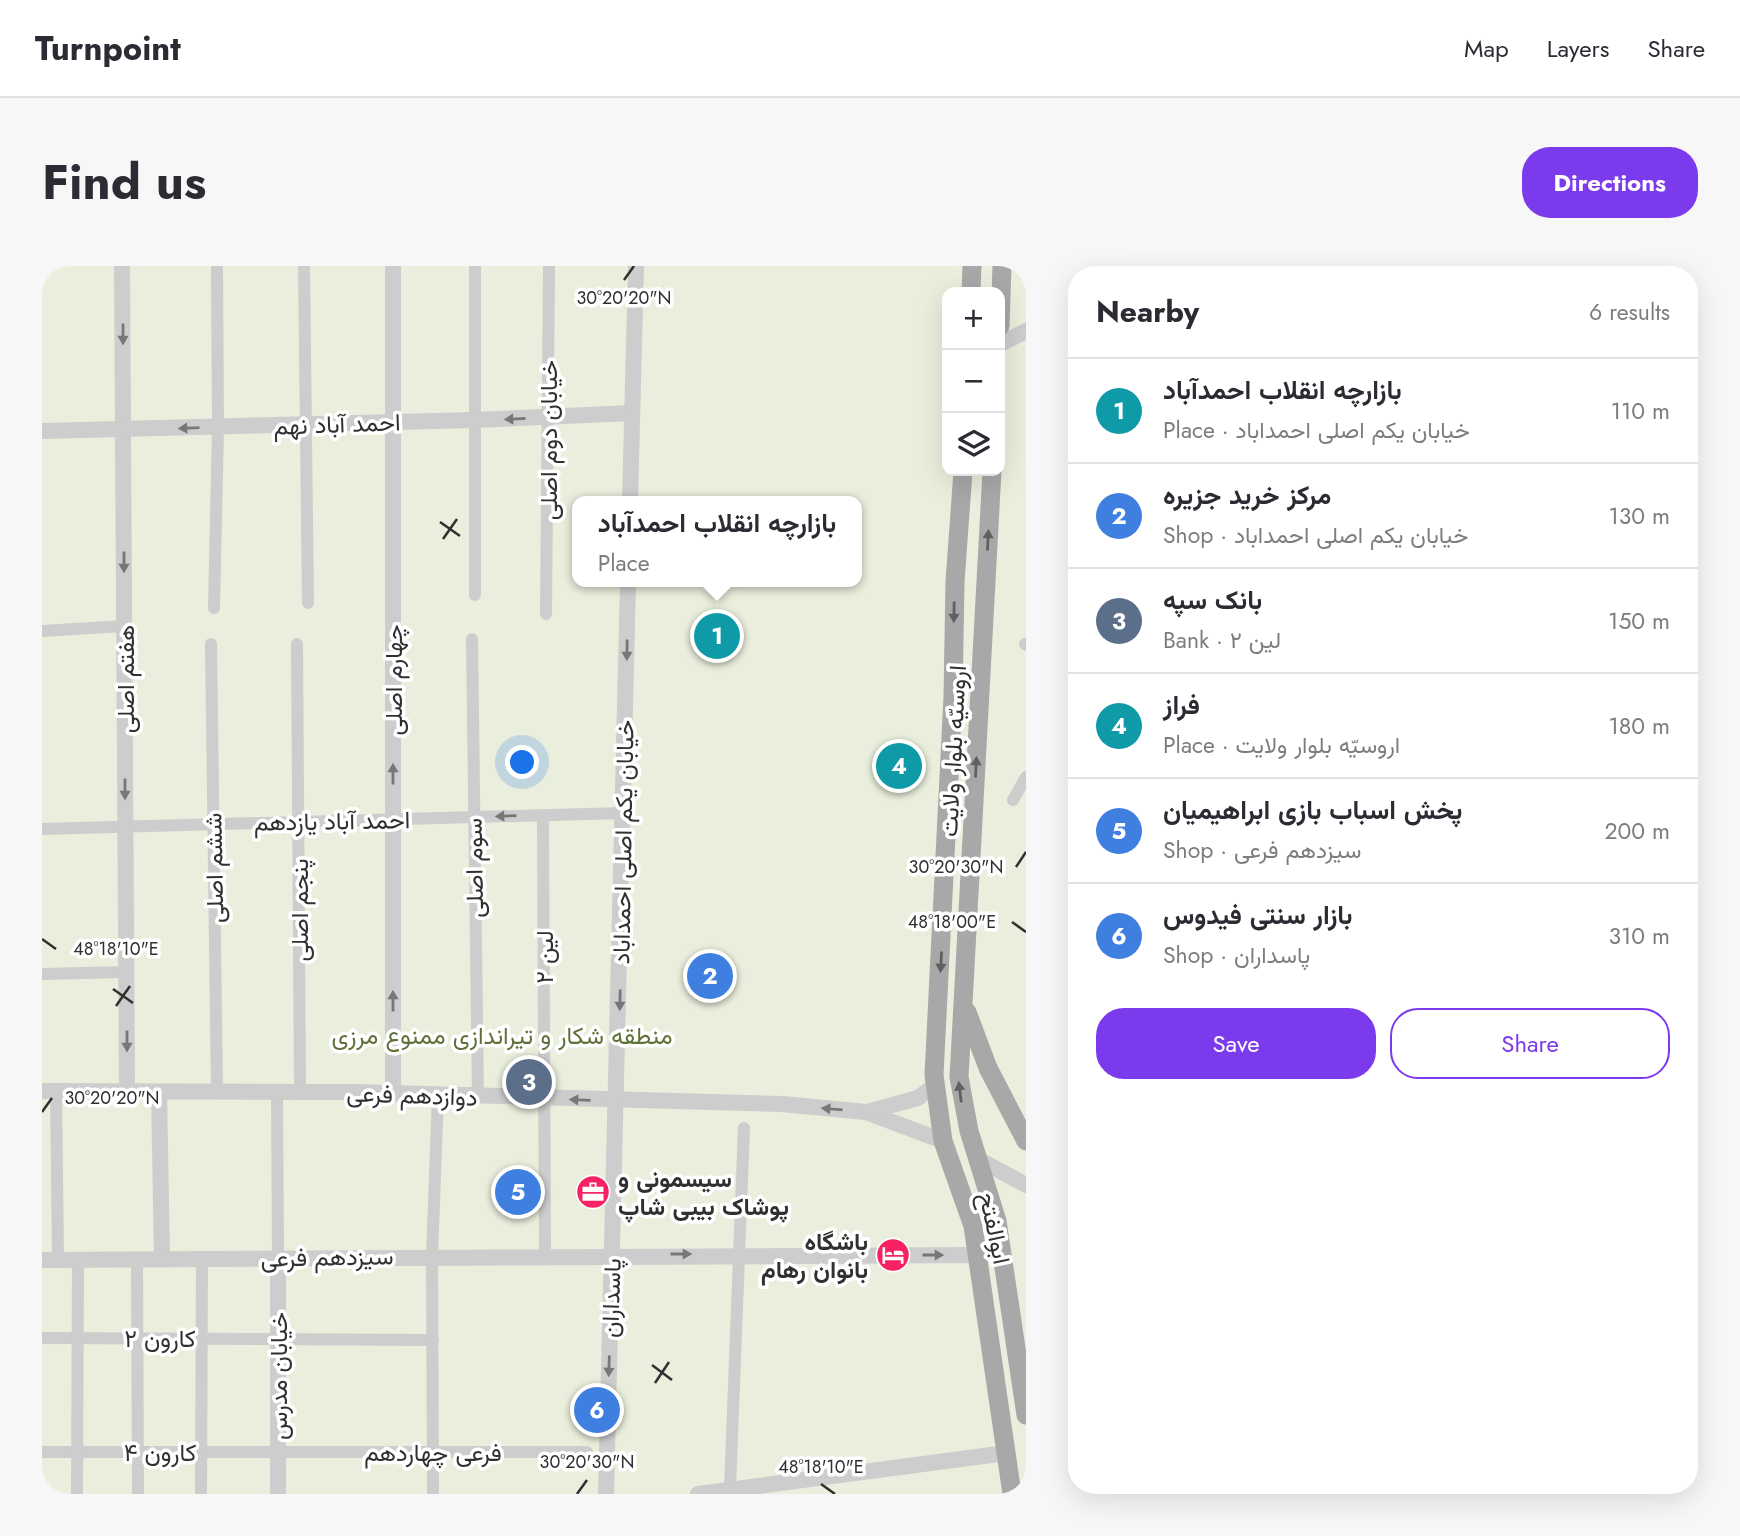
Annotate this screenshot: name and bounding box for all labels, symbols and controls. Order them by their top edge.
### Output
text: Turnpoint [35,25,181,72]
text: Map [1464,31,1509,66]
text: Layers [1547,31,1609,66]
text: Share [1647,31,1705,66]
text: Find us [42,147,206,217]
button: Directions [1522,147,1698,218]
text: 30°20'20"N [576,285,672,311]
map controls [942,287,1005,476]
button: + [942,287,1005,350]
text: Nearby [1096,290,1199,333]
text: 6 results [1589,295,1670,329]
one-way arrow [117,323,129,345]
button: − [942,350,1005,413]
street label: خیابان دوم اصلی [531,360,566,520]
text: بازارچه انقلاب احمدآباد [1163,371,1402,409]
text: 1 [1113,394,1125,428]
text: 110 m [1611,394,1670,428]
street label: احمد آباد نهم [273,404,401,444]
one-way arrow [503,413,525,424]
button: layers [942,413,1005,476]
text: Place · خیابان یکم اصلی احمداباد [1163,413,1470,447]
one-way arrow [178,423,200,434]
text: مرکز خرید جزیره [1163,476,1331,514]
popup [572,496,862,587]
text: 2 [1111,499,1127,533]
text: 130 m [1608,499,1670,533]
text: بازارچه انقلاب احمدآباد [598,504,836,542]
text: Shop · خیابان یکم اصلی احمداباد [1163,518,1469,552]
one-way arrow [983,529,994,551]
text: Place [598,546,650,580]
one-way arrow [118,551,130,573]
text: بانک سپه [1163,581,1262,619]
one-way arrow [949,601,960,623]
text: 3 [1112,604,1126,638]
text: 150 m [1608,604,1670,638]
pin: 1 [694,610,740,662]
text: Bank · لین ۲ [1163,623,1281,657]
street label: هفتم اصلی [108,625,143,733]
street label: چهارم اصلی [376,625,411,735]
one-way arrow [621,639,633,661]
street label: اروسیّه بلوار ولایت [931,664,975,838]
text: فراز [1163,686,1200,724]
text: 4 [1111,709,1127,743]
text: 180 m [1608,709,1670,743]
street label: خیابان یکم اصلی احمداباد [603,719,643,965]
text: Place · اروسیّه بلوار ولایت [1163,728,1400,762]
pin: 4 [876,740,922,792]
your location [505,745,539,779]
one-way arrow [971,756,982,778]
one-way arrow [387,762,399,784]
one-way arrow [119,778,131,800]
text: پخش اسباب بازی ابراهیمیان [1163,791,1462,829]
street label: احمد آباد یازدهم [253,802,411,840]
one-way arrow [494,811,516,822]
street label: ششم اصلی [196,812,232,924]
text: 5 [1112,814,1126,848]
text: 200 m [1604,814,1670,848]
street label: سوم اصلی [456,818,492,918]
text: Shop · سیزدهم فرعی [1163,833,1361,867]
text: 30°20'30"N [909,854,1003,880]
street label: پنجم اصلی [282,858,317,962]
text: بازار سنتی فیدوس [1163,896,1352,934]
text: 48°18'00"E [908,909,996,935]
text: 6 [1111,919,1127,953]
text: 310 m [1608,919,1670,953]
street label: لین ۲ [527,930,562,984]
text: 48°18'10"E [73,936,159,962]
text: Shop · پاسداران [1163,938,1310,972]
pin: 2 [687,950,733,1002]
one-way arrow [935,951,946,973]
one-way arrow [614,989,626,1011]
one-way arrow [387,990,399,1012]
button: Save [1096,1008,1376,1079]
button: Share [1390,1008,1670,1079]
park label: منطقه شکار و تیراندازی ممنوع مرزی [331,1018,673,1053]
one-way arrow [121,1030,133,1052]
pin: 3 [506,1056,552,1108]
street label: دوازدهم فرعی [346,1075,478,1115]
one-way arrow [955,1081,966,1103]
text: 30°20'20"N [64,1085,160,1111]
one-way arrow [569,1095,591,1106]
one-way arrow [820,1103,842,1114]
place label: سیسمونی و پوشاک بیبی شاپ [618,1161,789,1224]
pin: 5 [495,1166,541,1218]
office icon: سیسمونی و پوشاک بیبی شاپ [574,1173,612,1211]
street label: ابوالفتح [970,1189,1020,1267]
place label: باشگاه بانوان رهام [761,1224,868,1287]
hotel icon: باشگاه بانوان رهام [874,1236,912,1274]
street label: سیزدهم فرعی [260,1238,394,1276]
one-way arrow [670,1248,692,1260]
one-way arrow [922,1249,944,1261]
street label: پاسداران [592,1258,630,1338]
street label: خیابان مدرس [261,1312,296,1440]
street label: کارون ۲ [124,1321,196,1356]
one-way arrow [603,1355,615,1377]
pin: 6 [574,1384,620,1436]
street label: کارون ۴ [124,1435,196,1470]
street label: فرعی چهاردهم [364,1435,502,1470]
text: 30°20'30"N [540,1449,634,1475]
text: 48°18'10"E [778,1454,864,1480]

